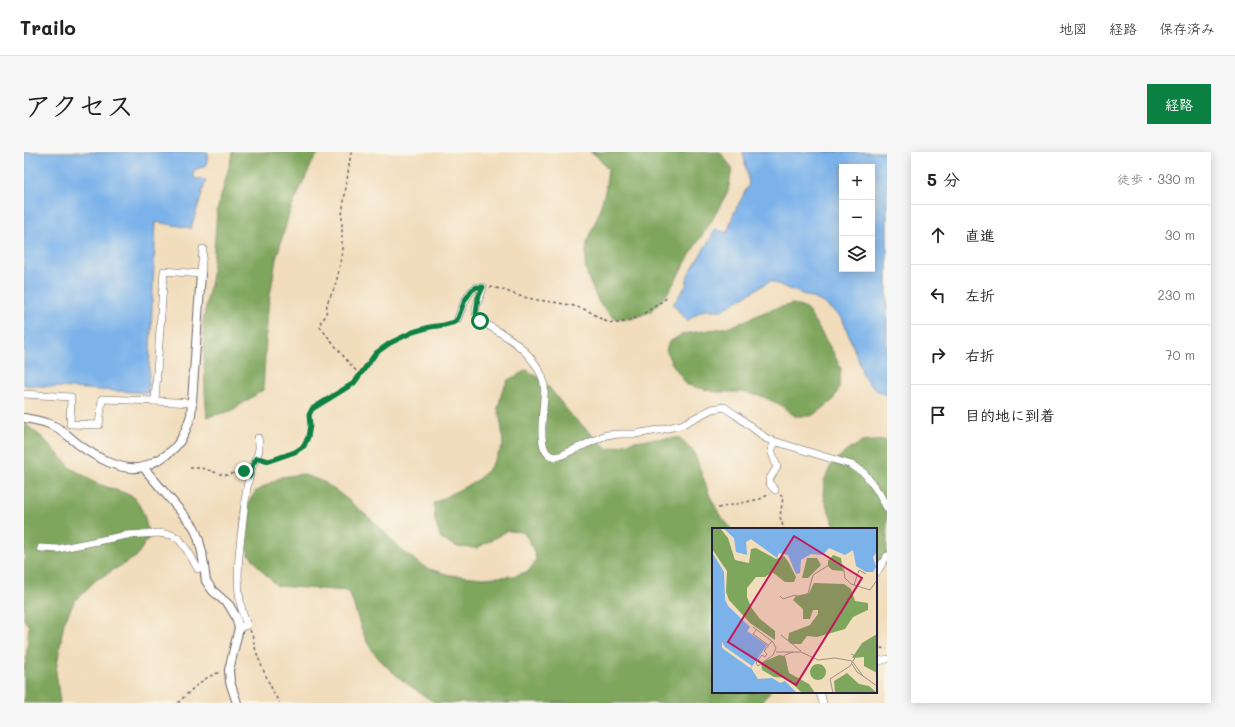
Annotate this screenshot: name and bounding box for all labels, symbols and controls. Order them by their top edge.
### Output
text: Trailo [20,15,76,40]
text: 地図 [1059,19,1087,38]
text: 経路 [1109,19,1137,38]
text: 保存済み [1159,19,1215,38]
button: 経路 [1147,84,1211,124]
text: アクセス [24,87,134,123]
map controls [839,164,875,272]
button: + [839,164,875,200]
text: 5 分 [927,168,960,190]
text: 徒歩 · 330 m [1117,170,1195,187]
button: − [839,200,875,236]
icon: ahead [927,224,949,246]
text: 直進 [965,225,995,245]
text: 30 m [1165,226,1195,243]
button: layers [839,236,875,272]
icon: left [927,284,949,306]
text: 左折 [965,285,995,305]
text: 230 m [1158,286,1195,303]
route start [471,312,489,330]
icon: right [927,344,949,366]
text: 右折 [965,345,995,365]
text: 70 m [1165,346,1195,363]
icon: arrive [927,404,949,426]
text: 目的地に到着 [965,405,1055,425]
route end [235,462,253,480]
inset map [712,528,877,693]

